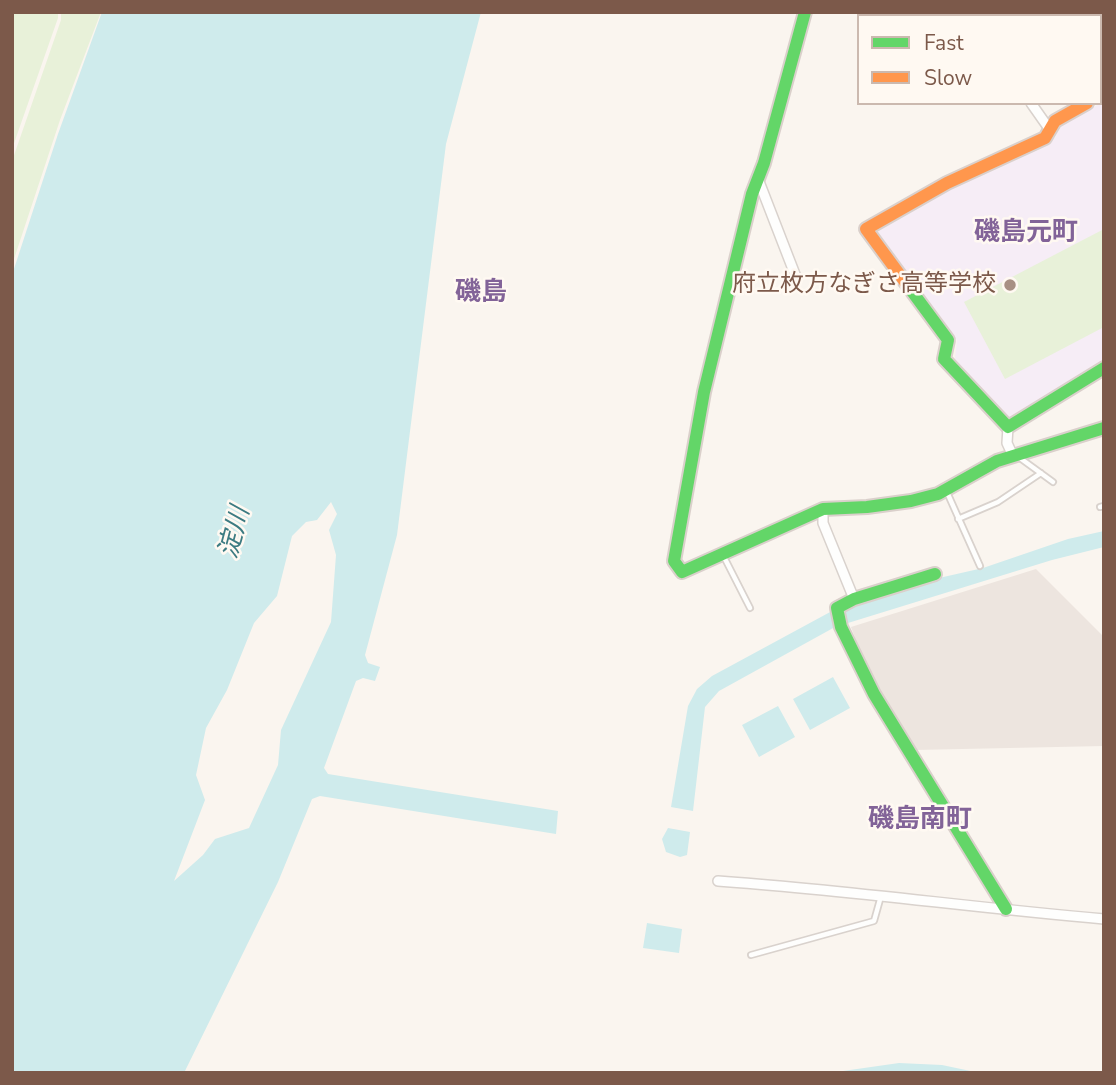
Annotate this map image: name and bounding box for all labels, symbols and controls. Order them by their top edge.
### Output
legend [857,14,1102,105]
text: Fast [924,29,964,57]
text: Slow [924,64,972,92]
district label: 磯島元町 [974,218,1078,250]
place label: 府立枚方なぎさ高等学校 [732,271,996,299]
marker: 府立枚方なぎさ高等学校 [1002,277,1018,293]
district label: 磯島 [455,278,507,310]
water label: 淀川 [214,504,258,562]
district label: 磯島南町 [868,805,972,837]

